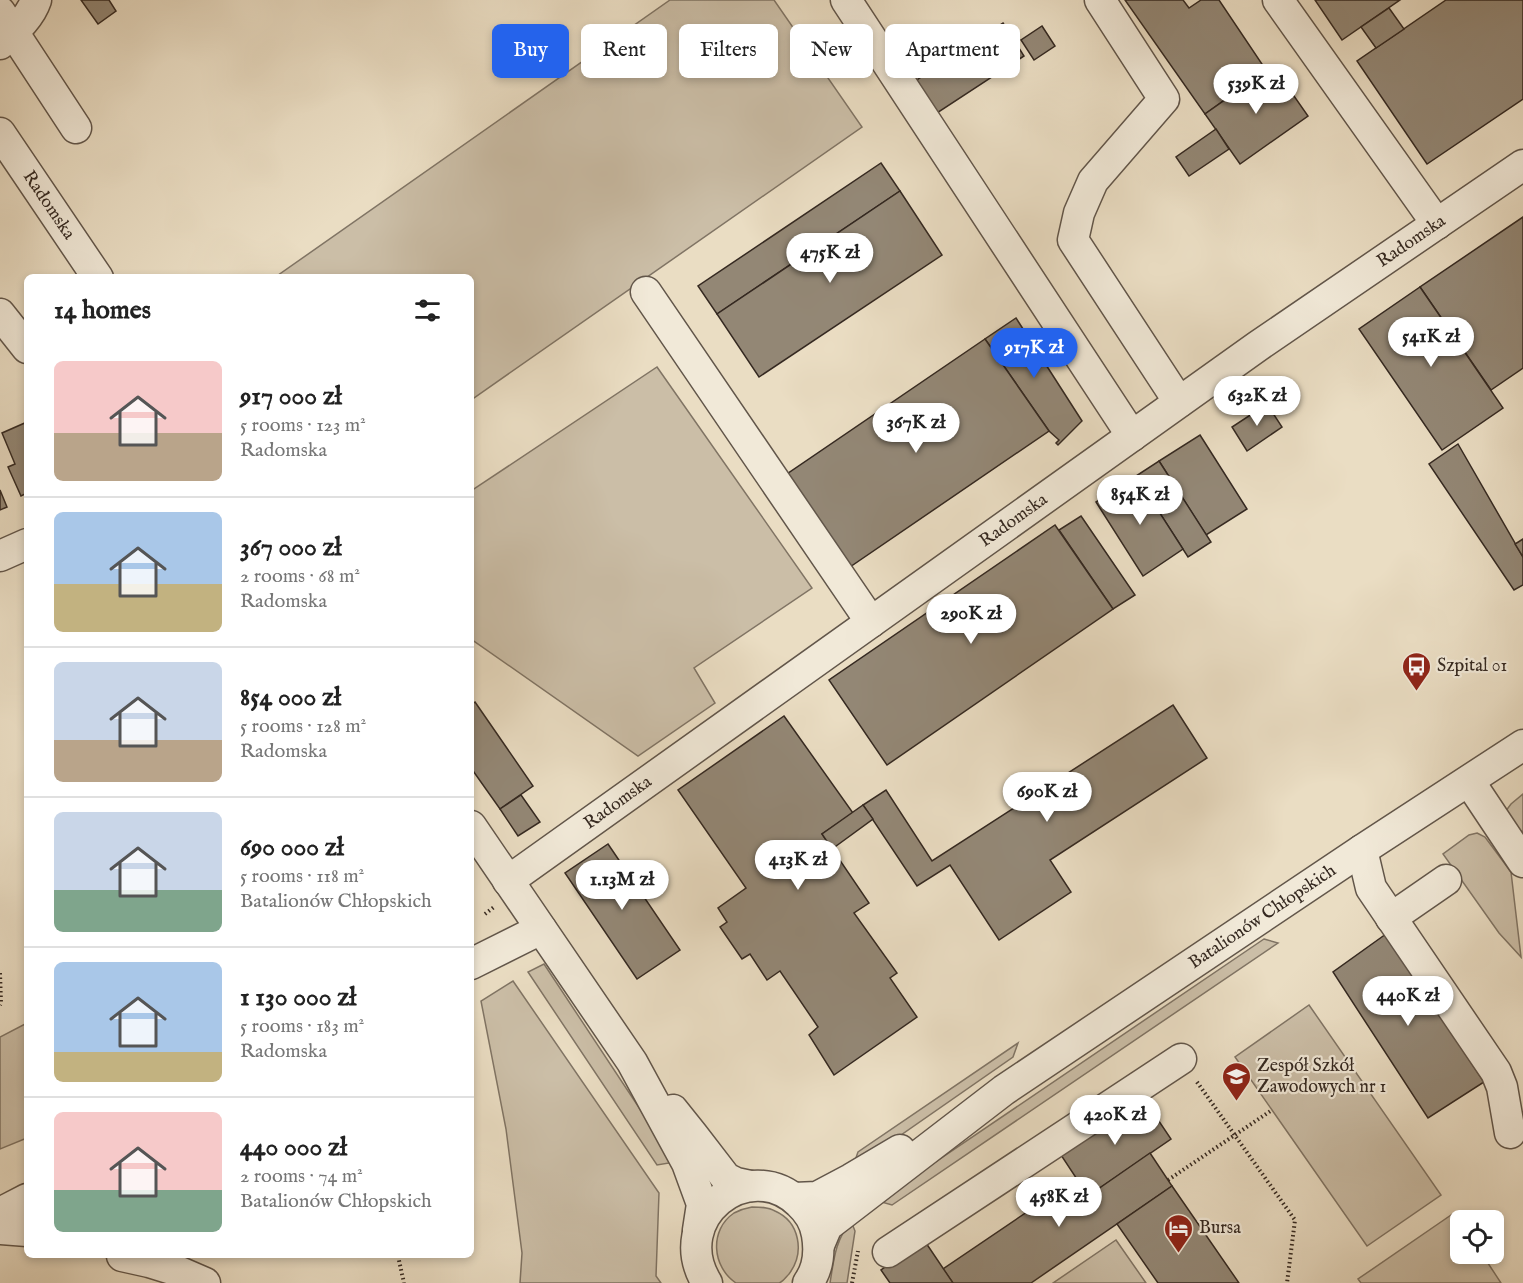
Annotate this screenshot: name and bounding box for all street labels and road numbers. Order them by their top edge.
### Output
street label: Radomska [17,166,80,244]
street label: Radomska [1373,210,1450,273]
street label: Radomska [975,488,1052,552]
street label: Radomska [579,770,657,835]
street label: Batalionów Chłopskich [1184,859,1341,974]

